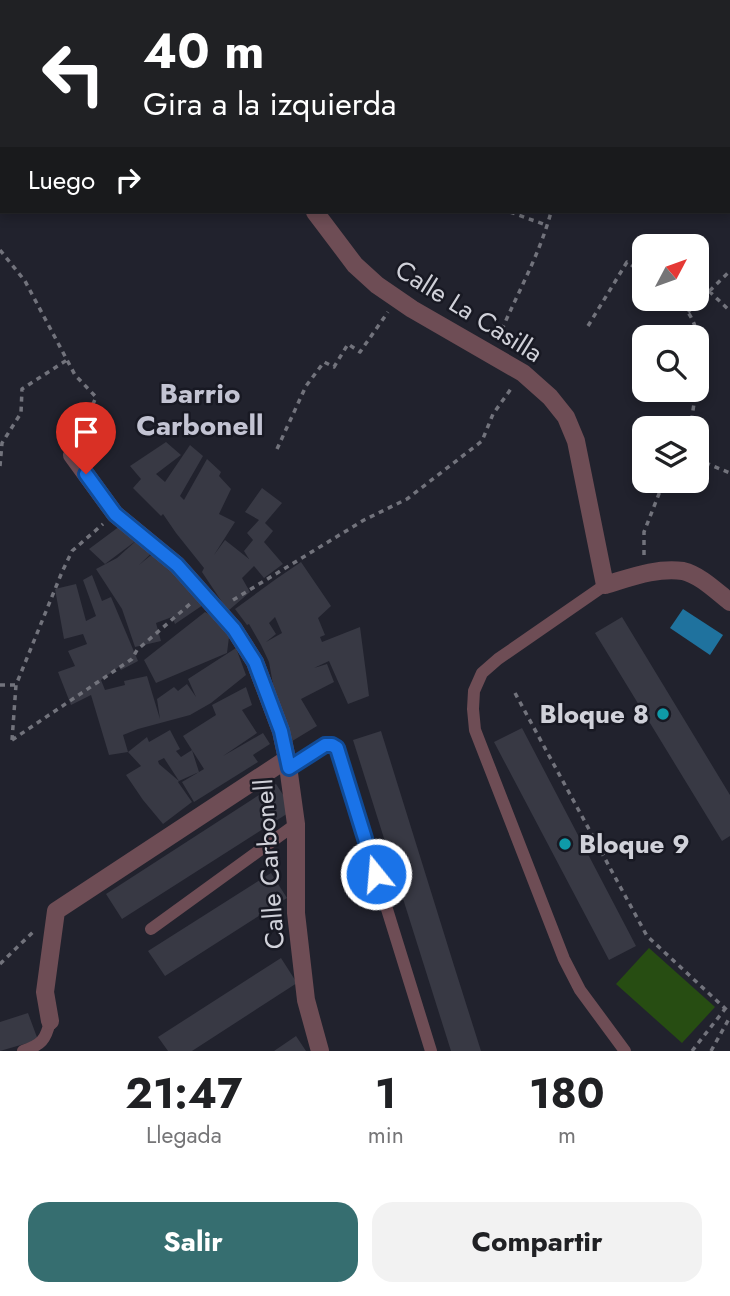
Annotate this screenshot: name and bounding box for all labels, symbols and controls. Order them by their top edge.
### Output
text: 40 m [143,16,265,86]
icon: left [28,28,119,119]
text: Gira a la izquierda [143,81,396,127]
text: Luego [28,161,95,199]
icon: right [109,161,147,199]
north arrow [632,234,709,312]
map controls [632,234,709,493]
street label: Calle La Casilla [388,251,550,371]
button: search [632,325,709,402]
district label: Barrio Carbonell [136,373,264,446]
pin [56,402,116,474]
icon: arrive [67,413,105,451]
button: layers [632,416,709,493]
place label: Bloque 8 [539,695,649,733]
marker: Bloque 8 [655,706,671,722]
street label: Calle Carbonell [244,778,294,950]
place label: Bloque 9 [579,825,690,863]
marker: Bloque 9 [557,836,573,852]
position arrow [339,837,413,911]
text: 21:47 [125,1063,242,1124]
text: 1 [375,1063,396,1124]
text: 180 [529,1063,605,1124]
text: Llegada [146,1118,222,1152]
text: min [368,1118,404,1152]
text: m [558,1118,576,1152]
button: Salir [28,1202,358,1282]
button: Compartir [372,1202,702,1282]

